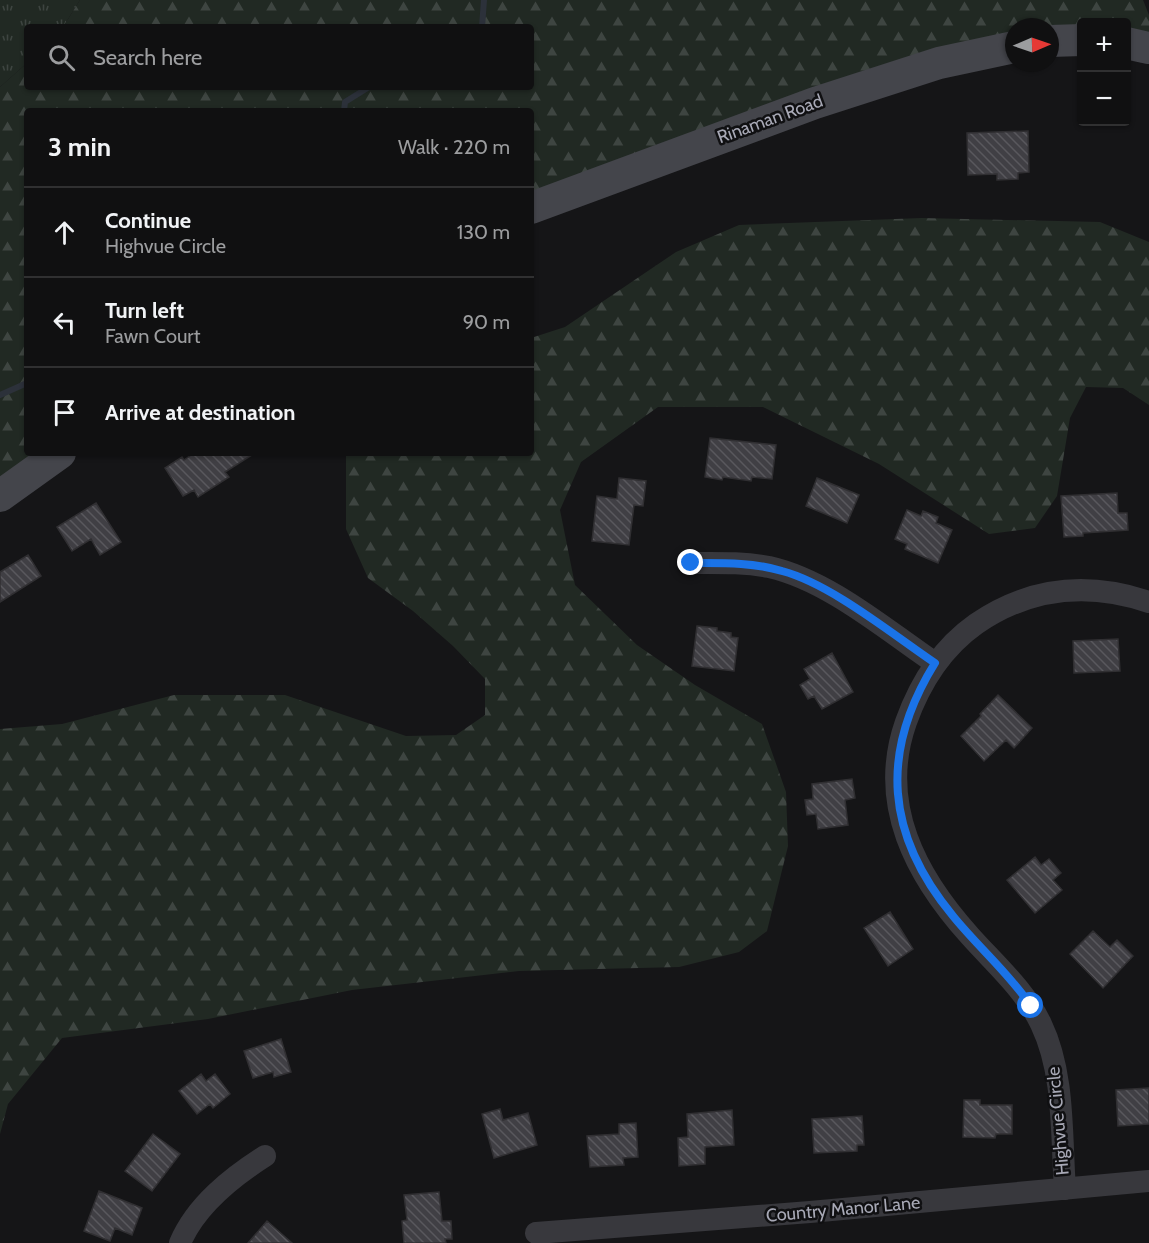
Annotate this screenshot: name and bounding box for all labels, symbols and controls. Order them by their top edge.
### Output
north arrow [1005,18,1059,72]
map controls [1077,18,1131,126]
button: + [1077,18,1131,72]
search box [24,24,534,90]
icon: search [45,41,78,74]
text: Search here [93,44,202,71]
button: − [1077,72,1131,126]
street label: Rinaman Road [714,90,826,148]
text: 3 min [48,131,111,163]
text: Walk · 220 m [398,135,510,159]
text: Continue [105,207,191,234]
icon: ahead [48,216,81,249]
text: 130 m [457,220,510,244]
text: Highvue Circle [105,234,226,258]
text: Turn left [105,297,184,324]
icon: left [48,306,81,339]
text: 90 m [463,310,510,334]
text: Fawn Court [105,324,200,348]
icon: arrive [48,396,81,429]
text: Arrive at destination [105,399,295,426]
route end [677,549,703,575]
route start [1017,992,1043,1018]
street label: Highvue Circle [1042,1066,1074,1176]
street label: Country Manor Lane [765,1191,921,1227]

